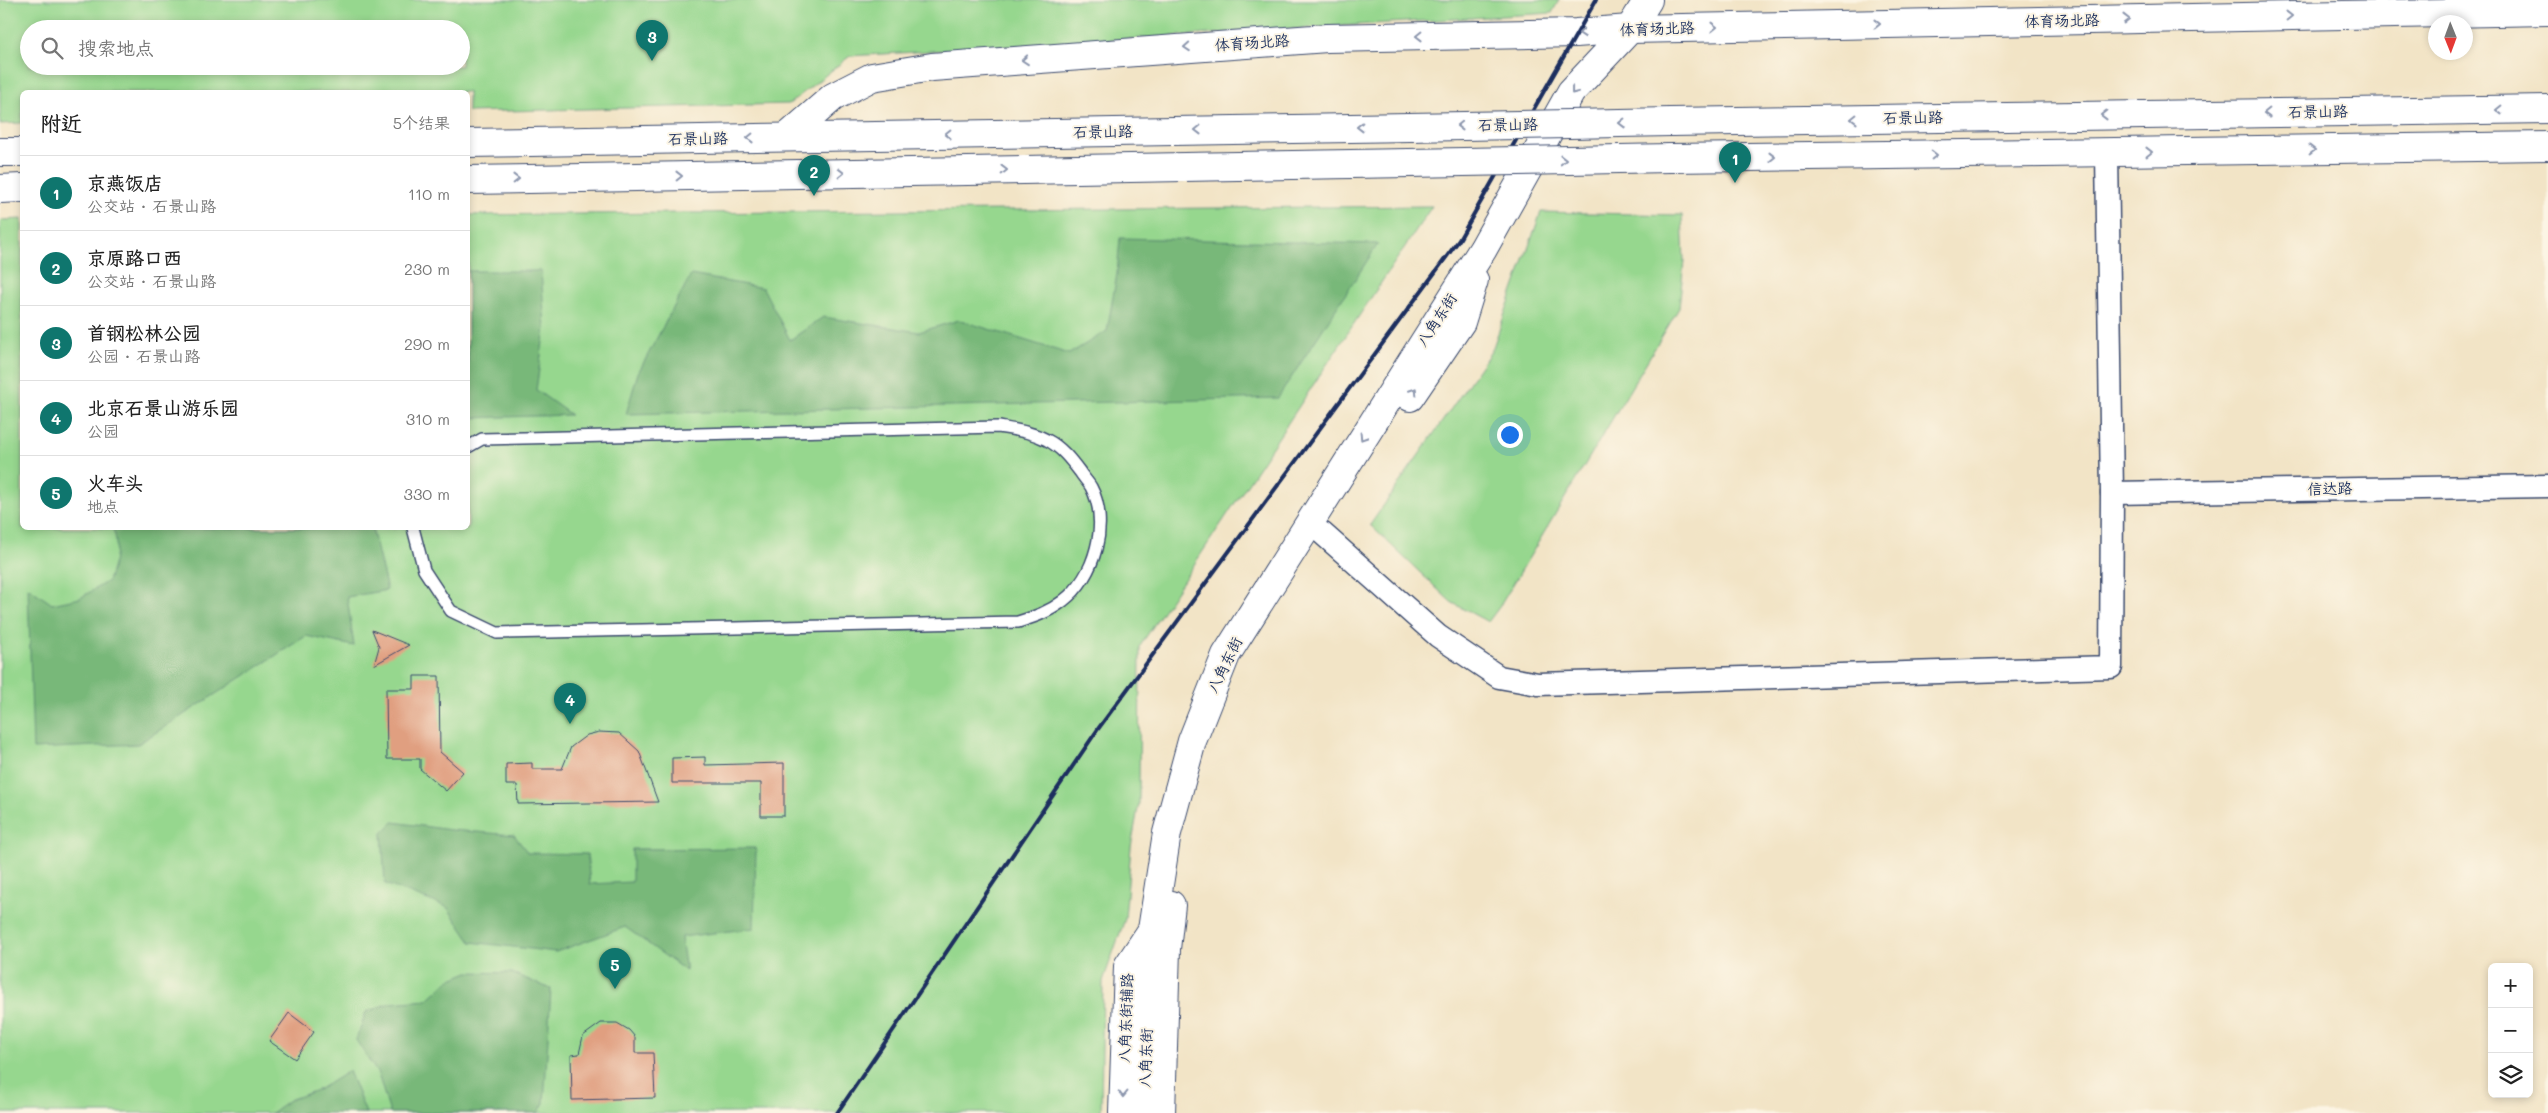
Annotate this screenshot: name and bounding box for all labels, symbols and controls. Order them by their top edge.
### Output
street label: 体育场北路 [2024,9,2100,31]
one-way arrow [2285,11,2293,22]
one-way arrow [2123,14,2131,25]
north arrow [2428,15,2473,60]
street label: 体育场北路 [1619,17,1695,39]
one-way arrow [1873,19,1881,30]
search box [20,20,470,75]
pin: 3 [636,20,668,61]
one-way arrow [1710,22,1718,33]
one-way arrow [1577,27,1585,38]
street label: 体育场北路 [1214,29,1290,55]
one-way arrow [1415,31,1422,41]
icon: search [38,34,66,62]
text: 搜索地点 [78,35,154,60]
one-way arrow [1183,41,1191,52]
one-way arrow [1021,54,1029,65]
one-way arrow [1570,85,1579,94]
street label: 石景山路 [2288,100,2348,122]
one-way arrow [2495,104,2503,115]
street label: 石景山路 [1883,106,1943,128]
one-way arrow [2263,108,2270,118]
text: 附近 [40,109,82,136]
one-way arrow [2100,110,2108,121]
text: 5个结果 [393,112,450,133]
street label: 石景山路 [1478,113,1538,135]
one-way arrow [1850,114,1858,124]
one-way arrow [1618,117,1626,128]
street label: 石景山路 [1073,120,1133,142]
one-way arrow [1456,121,1464,131]
one-way arrow [1356,122,1364,133]
one-way arrow [1193,125,1201,135]
street label: 石景山路 [668,127,728,149]
one-way arrow [943,129,951,140]
one-way arrow [746,133,754,143]
pin: 1 [1719,142,1751,183]
one-way arrow [2308,145,2316,155]
one-way arrow [2146,147,2153,157]
one-way arrow [1930,150,1938,160]
one-way arrow [1768,152,1776,162]
pin: 2 [798,155,830,196]
one-way arrow [1560,155,1567,165]
one-way arrow [1000,165,1008,175]
one-way arrow [838,168,845,178]
text: 京燕饭店 [87,170,163,195]
one-way arrow [675,171,683,181]
one-way arrow [512,173,520,184]
text: 1 [52,183,60,204]
text: 110 m [408,183,450,204]
text: 公交站 · 石景山路 [87,195,216,216]
text: 京原路口西 [87,245,182,270]
text: 2 [52,258,60,279]
text: 230 m [404,258,450,279]
text: 公交站 · 石景山路 [87,270,216,291]
street label: 八角东街 [1411,289,1461,350]
text: 首钢松林公园 [87,320,201,345]
text: 3 [51,333,61,354]
text: 290 m [404,333,450,354]
text: 公园 · 石景山路 [87,345,200,366]
one-way arrow [1408,387,1418,396]
text: 北京石景山游乐园 [87,395,239,420]
text: 4 [51,408,61,429]
text: 310 m [406,408,450,429]
text: 公园 [87,420,119,441]
your location [1497,422,1523,448]
one-way arrow [1360,432,1369,441]
text: 火车头 [87,470,144,495]
street label: 信达路 [2307,478,2353,498]
text: 5 [51,483,61,504]
text: 330 m [404,483,450,504]
text: 地点 [87,495,119,516]
street label: 八角东街 [1202,633,1246,696]
pin: 4 [554,683,586,724]
pin: 5 [599,948,631,989]
map controls [2488,963,2533,1098]
button: + [2488,963,2533,1008]
street label: 八角东街辅路 [1113,973,1137,1063]
button: − [2488,1008,2533,1053]
street label: 八角东街 [1134,1028,1156,1088]
button: layers [2488,1053,2533,1098]
one-way arrow [1118,1090,1129,1098]

